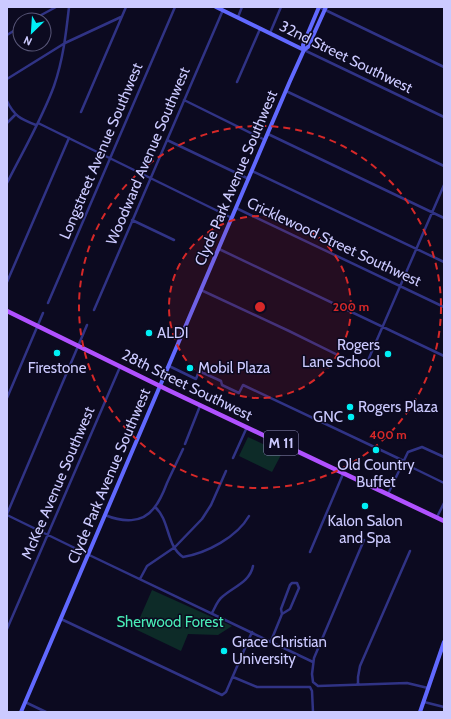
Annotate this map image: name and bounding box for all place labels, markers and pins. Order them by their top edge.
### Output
centre of rings [253,300,267,314]
place label: ALDI [157,324,189,342]
marker: ALDI [144,328,154,338]
place label: Rogers Lane School [302,336,380,371]
marker: Firestone [52,348,62,358]
marker: Rogers Lane School [383,349,393,359]
place label: Firestone [28,359,87,377]
place label: Mobil Plaza [198,359,271,377]
marker: Mobil Plaza [185,363,195,373]
place label: Rogers Plaza [358,398,439,416]
marker: Rogers Plaza [345,402,355,412]
place label: GNC [313,408,343,426]
marker: GNC [346,412,356,422]
marker: Old Country Buffet [371,445,381,455]
place label: Old Country Buffet [337,456,415,491]
marker: Kalon Salon and Spa [360,501,370,511]
place label: Kalon Salon and Spa [327,512,403,547]
place label: Grace Christian University [232,633,327,668]
marker: Grace Christian University [219,646,229,656]

